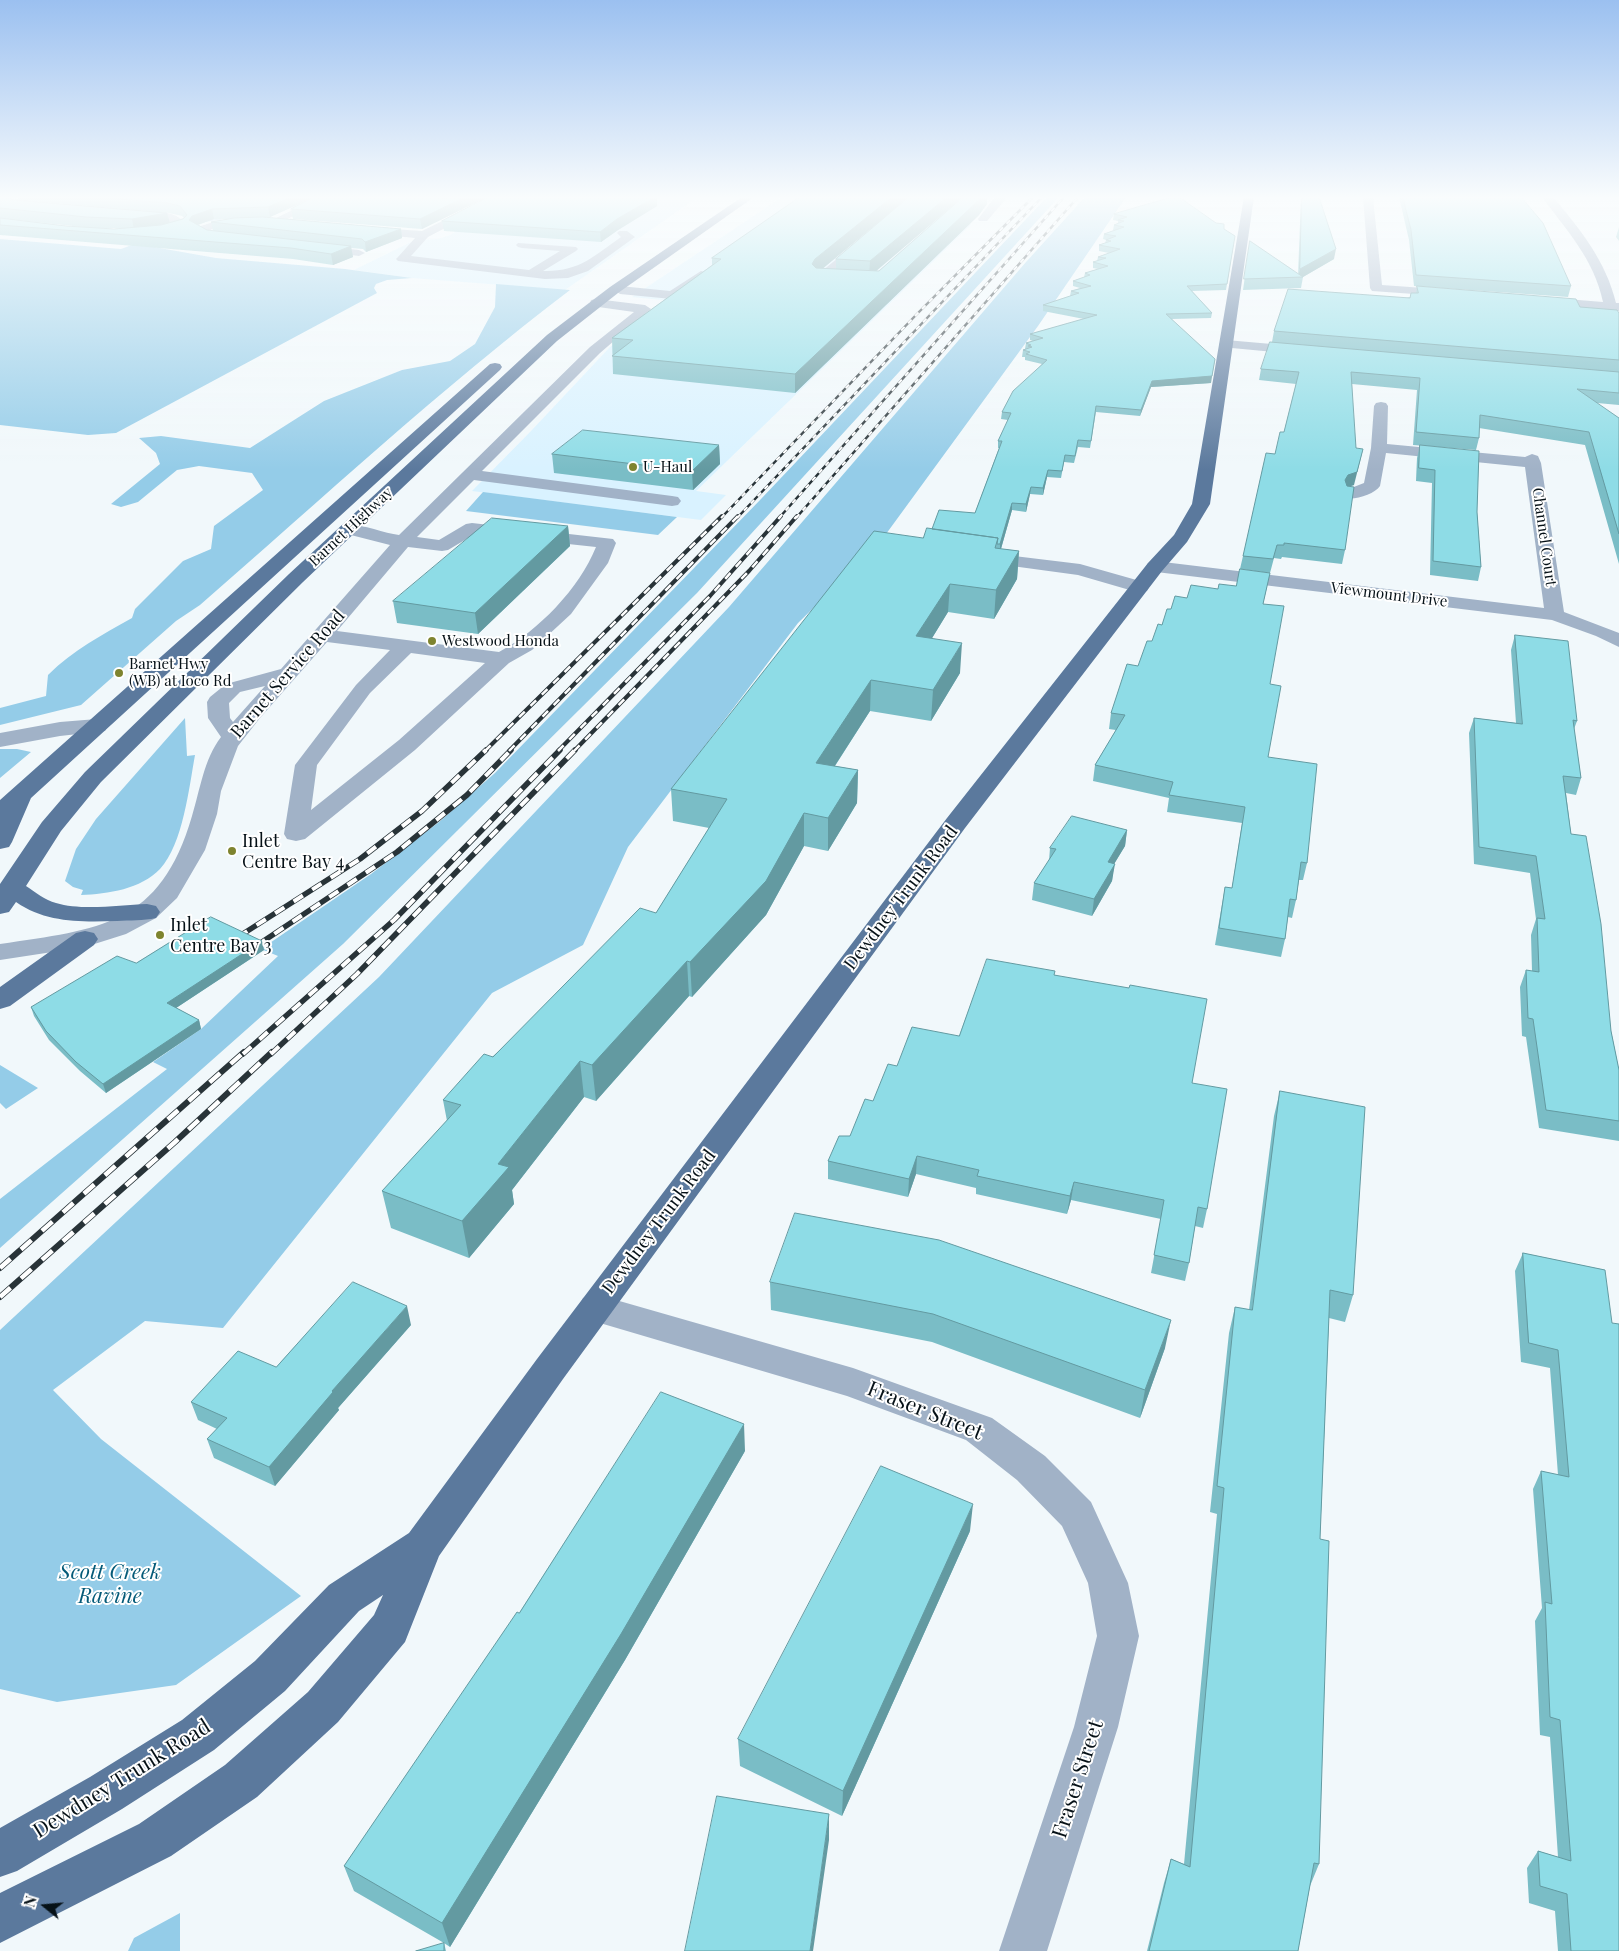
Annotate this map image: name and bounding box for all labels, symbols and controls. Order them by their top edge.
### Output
place label: U-Haul [643,458,692,476]
marker: U-Haul [627,461,639,473]
street label: Barnet Highway [305,484,397,570]
street label: Channel Court [1528,487,1560,587]
street label: Viewmount Drive [1330,579,1448,611]
street label: Barnet Service Road [226,605,350,743]
place label: Westwood Honda [442,632,559,650]
marker: Westwood Honda [426,635,438,647]
place label: Barnet Hwy (WB) at Ioco Rd [129,655,231,690]
marker: Barnet Hwy (WB) at Ioco Rd [113,667,125,679]
street label: Dewdney Trunk Road [840,822,962,974]
place label: Inlet Centre Bay 4 [242,830,344,872]
marker: Inlet Centre Bay 4 [226,845,238,857]
place label: Inlet Centre Bay 3 [170,914,272,956]
marker: Inlet Centre Bay 3 [154,929,166,941]
street label: Dewdney Trunk Road [598,1146,720,1298]
street label: Fraser Street [863,1376,987,1446]
park label: Scott Creek Ravine [59,1559,161,1609]
street label: Dewdney Trunk Road [29,1714,215,1844]
street label: Fraser Street [1047,1717,1109,1841]
north arrow [20,1881,70,1931]
text: N [20,1894,41,1909]

